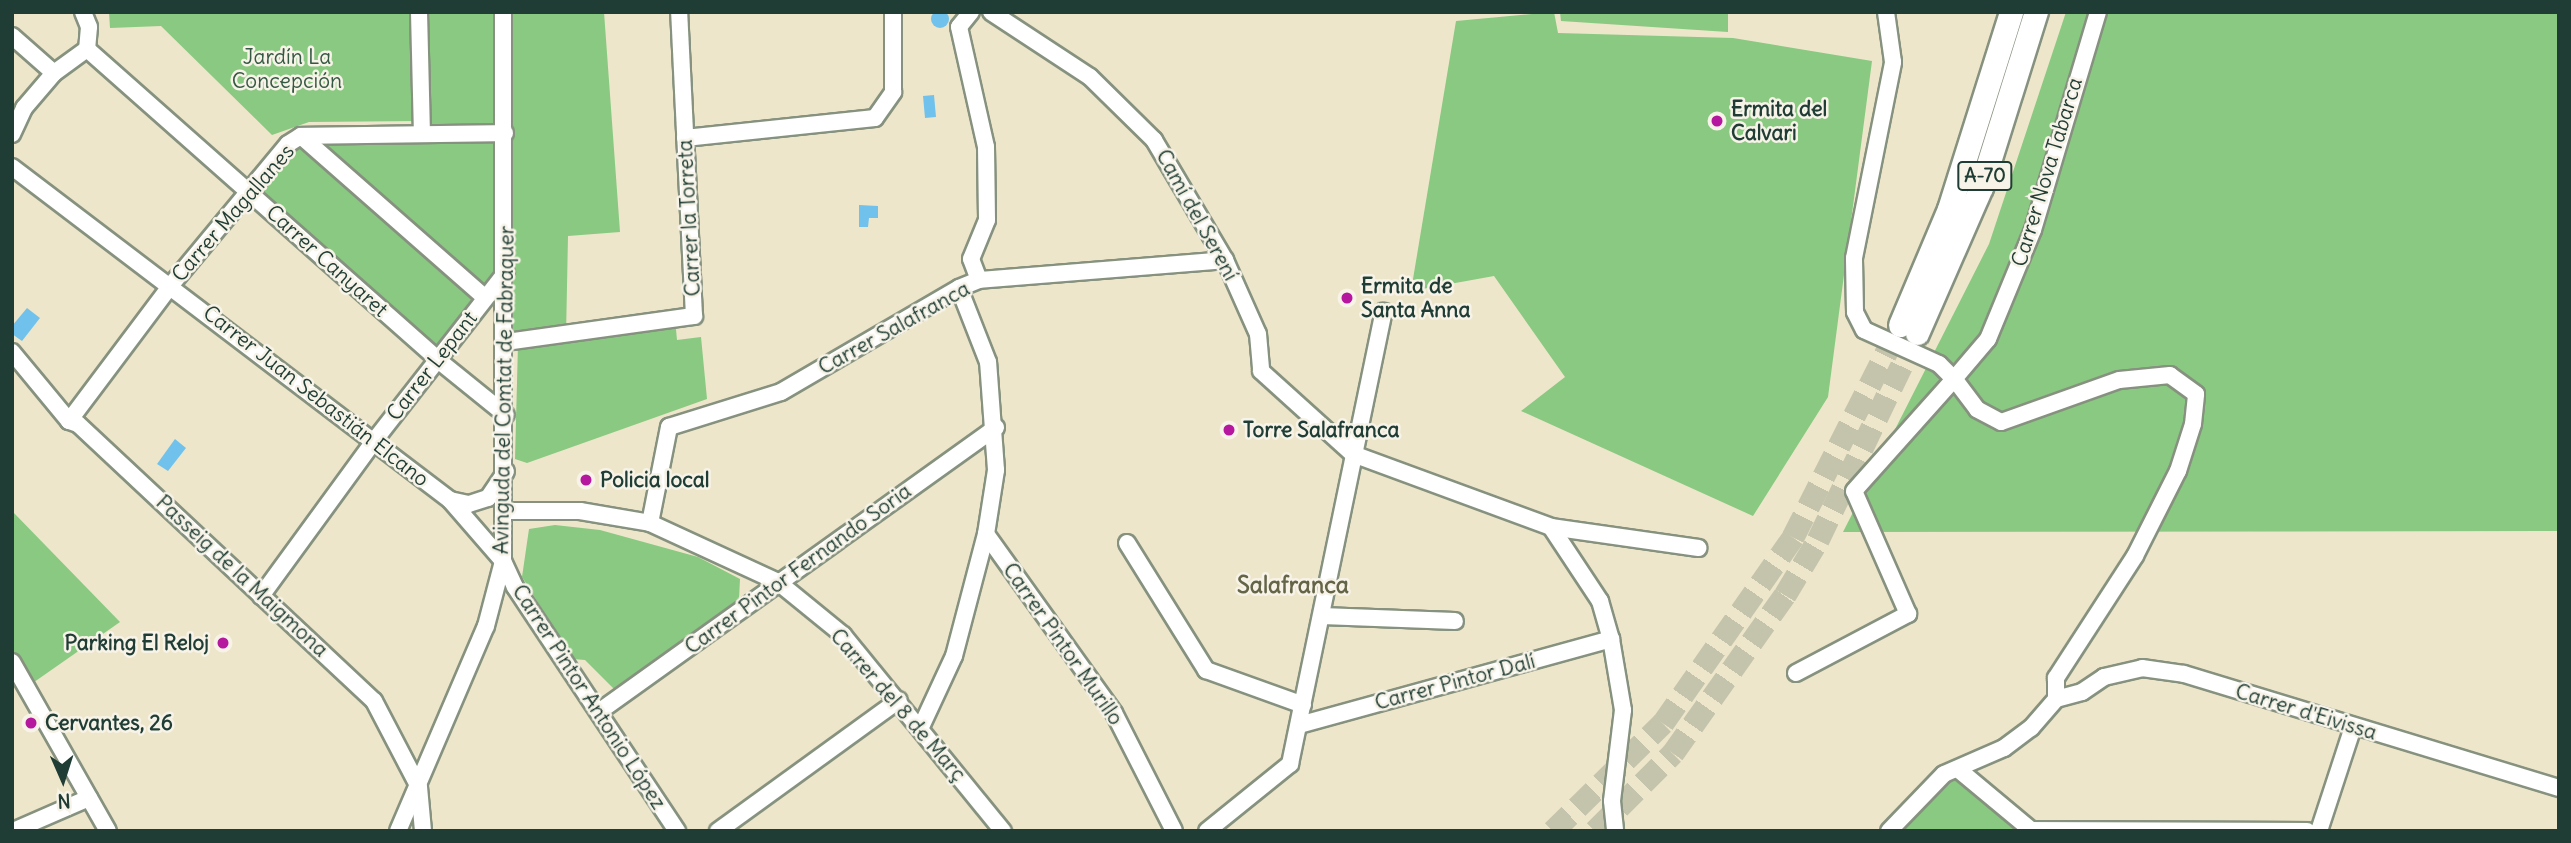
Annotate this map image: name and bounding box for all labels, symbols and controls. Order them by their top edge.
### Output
park label: Jardín La Concepción [232,44,342,94]
street label: Carrer Nova Tabarca [2006,74,2088,270]
place label: Ermita del Calvari [1731,96,1827,146]
marker: Ermita del Calvari [1709,113,1725,129]
street label: Carrer Magallanes [166,139,300,287]
street label: Carrer la Torreta [672,139,706,297]
street label: Camí del Serení [1151,145,1243,285]
road number: A-70 [1957,160,2013,192]
street label: Carrer Canyaret [261,200,393,322]
street label: Avinguda del Comtat de Fabraquer [489,225,519,555]
place label: Ermita de Santa Anna [1361,273,1470,323]
street label: Carrer Salafranca [814,276,974,380]
marker: Ermita de Santa Anna [1339,290,1355,306]
street label: Carrer Juan Sebastián Elcano [198,300,434,492]
street label: Carrer Lepant [381,306,483,426]
place label: Torre Salafranca [1243,417,1399,443]
marker: Torre Salafranca [1221,422,1237,438]
place label: Policia local [600,467,709,493]
marker: Policia local [578,472,594,488]
street label: Carrer Pintor Fernando Soria [680,478,916,660]
street label: Passeig de la Maigmona [151,490,333,662]
street label: Carrer Pintor Murillo [997,558,1129,730]
district label: Salafranca [1237,571,1349,599]
street label: Carrer Pintor Antonio López [507,580,671,814]
street label: Carrer del 8 de Març [825,624,971,786]
place label: Parking El Reloj [65,630,209,656]
marker: Parking El Reloj [215,635,231,651]
street label: Carrer Pintor Dalí [1372,648,1538,716]
street label: Carrer d'Eivissa [2232,679,2380,745]
place label: Cervantes, 26 [45,710,173,736]
marker: Cervantes, 26 [23,715,39,731]
north arrow [28,745,98,815]
text: N [57,789,71,813]

